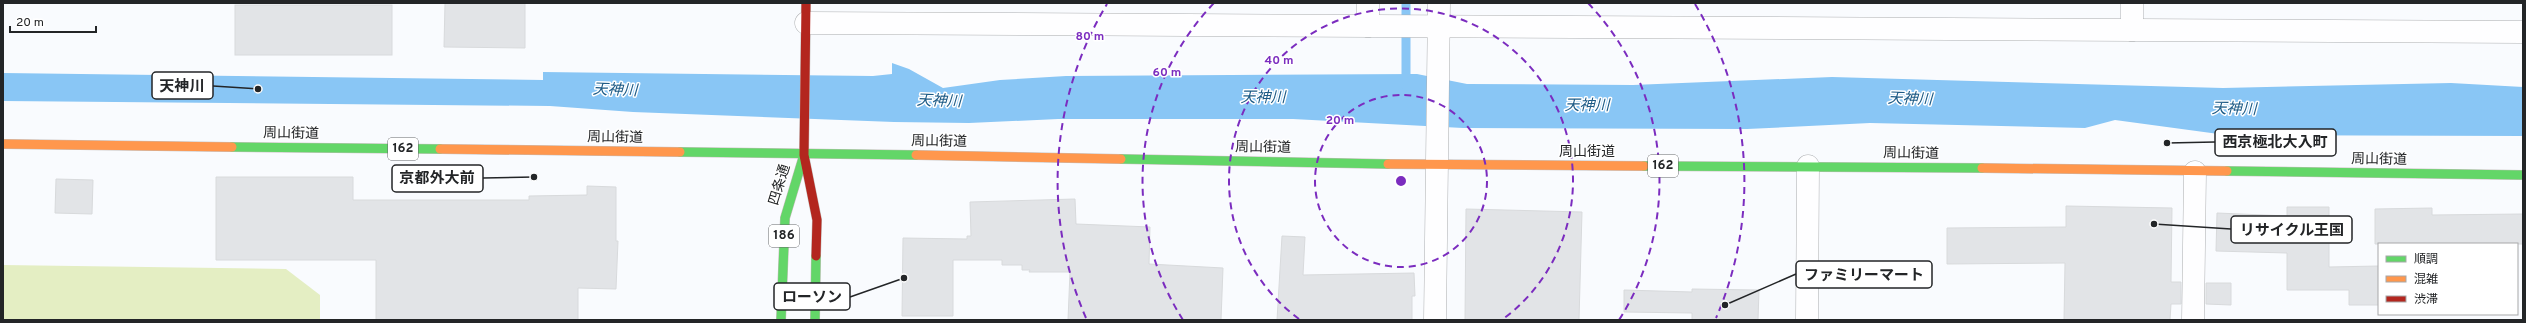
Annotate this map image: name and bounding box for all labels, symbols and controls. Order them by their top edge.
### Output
scale bar [10,8,96,34]
text: 20 m [16,15,44,31]
text: 80 m [1076,29,1104,45]
text: 40 m [1264,53,1294,69]
text: 60 m [1153,65,1181,81]
callout: 天神川 [152,72,213,99]
text: 天神川 [159,77,205,97]
water label: 天神川 [592,81,640,101]
water label: 天神川 [1240,89,1287,108]
water label: 天神川 [1887,90,1935,110]
water label: 天神川 [916,92,964,112]
water label: 天神川 [1564,97,1611,116]
water label: 天神川 [2211,100,2259,120]
text: 20 m [1326,113,1354,129]
street label: 周山街道 [263,125,319,143]
street label: 周山街道 [587,129,643,147]
callout: 西京極北大入町 [2215,129,2336,156]
street label: 周山街道 [911,133,967,151]
text: 西京極北大入町 [2222,134,2328,153]
road number: 162 [388,138,418,160]
street label: 周山街道 [1235,139,1291,157]
street label: 周山街道 [1559,144,1615,161]
street label: 周山街道 [1883,145,1939,163]
street label: 周山街道 [2351,151,2407,169]
road number: 162 [1648,155,1678,177]
street label: 四条通 [766,162,794,208]
callout: 京都外大前 [392,165,483,192]
text: 京都外大前 [399,169,475,189]
centre of rings [1394,174,1408,188]
callout: リサイクル王国 [2231,216,2352,243]
text: リサイクル王国 [2240,222,2344,241]
road number: 186 [769,225,799,247]
legend [2378,243,2518,315]
text: 順調 [2414,252,2438,268]
callout: ファミリーマート [1796,261,1932,288]
text: ファミリーマート [1804,267,1924,286]
text: 混雑 [2414,272,2438,288]
callout: ローソン [774,283,850,310]
text: ローソン [782,289,842,308]
text: 渋滞 [2414,292,2438,308]

